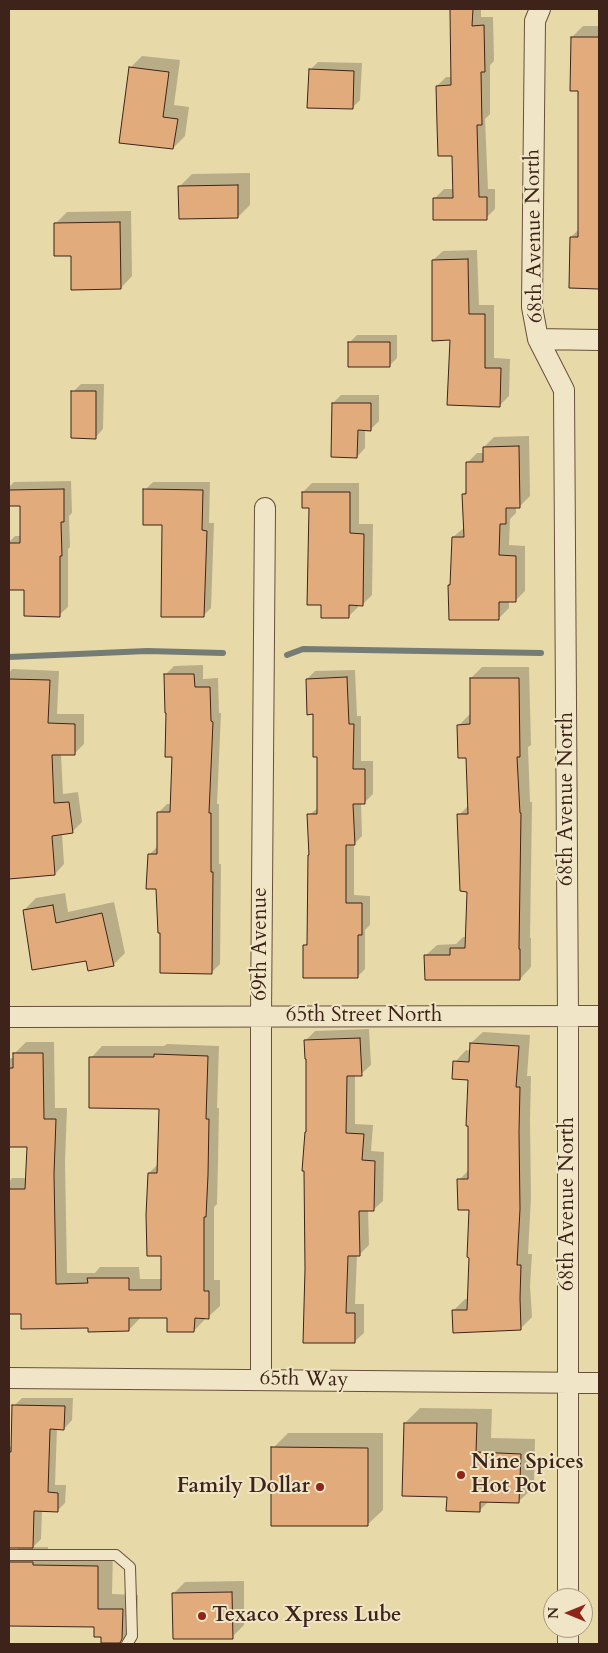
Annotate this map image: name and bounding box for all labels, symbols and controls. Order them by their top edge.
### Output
street label: 68th Avenue North [521,149,549,323]
street label: 68th Avenue North [554,712,580,886]
street label: 69th Avenue [248,887,274,1001]
street label: 65th Street North [286,1003,442,1029]
street label: 68th Avenue North [555,1117,581,1291]
street label: 65th Way [259,1367,349,1393]
place label: Nine Spices Hot Pot [471,1450,584,1500]
marker: Nine Spices Hot Pot [455,1469,467,1481]
place label: Family Dollar [177,1474,310,1500]
marker: Family Dollar [314,1481,326,1493]
north arrow [543,1588,593,1638]
place label: Texaco Xpress Lube [212,1603,401,1629]
text: N [544,1607,563,1619]
marker: Texaco Xpress Lube [196,1610,208,1622]

